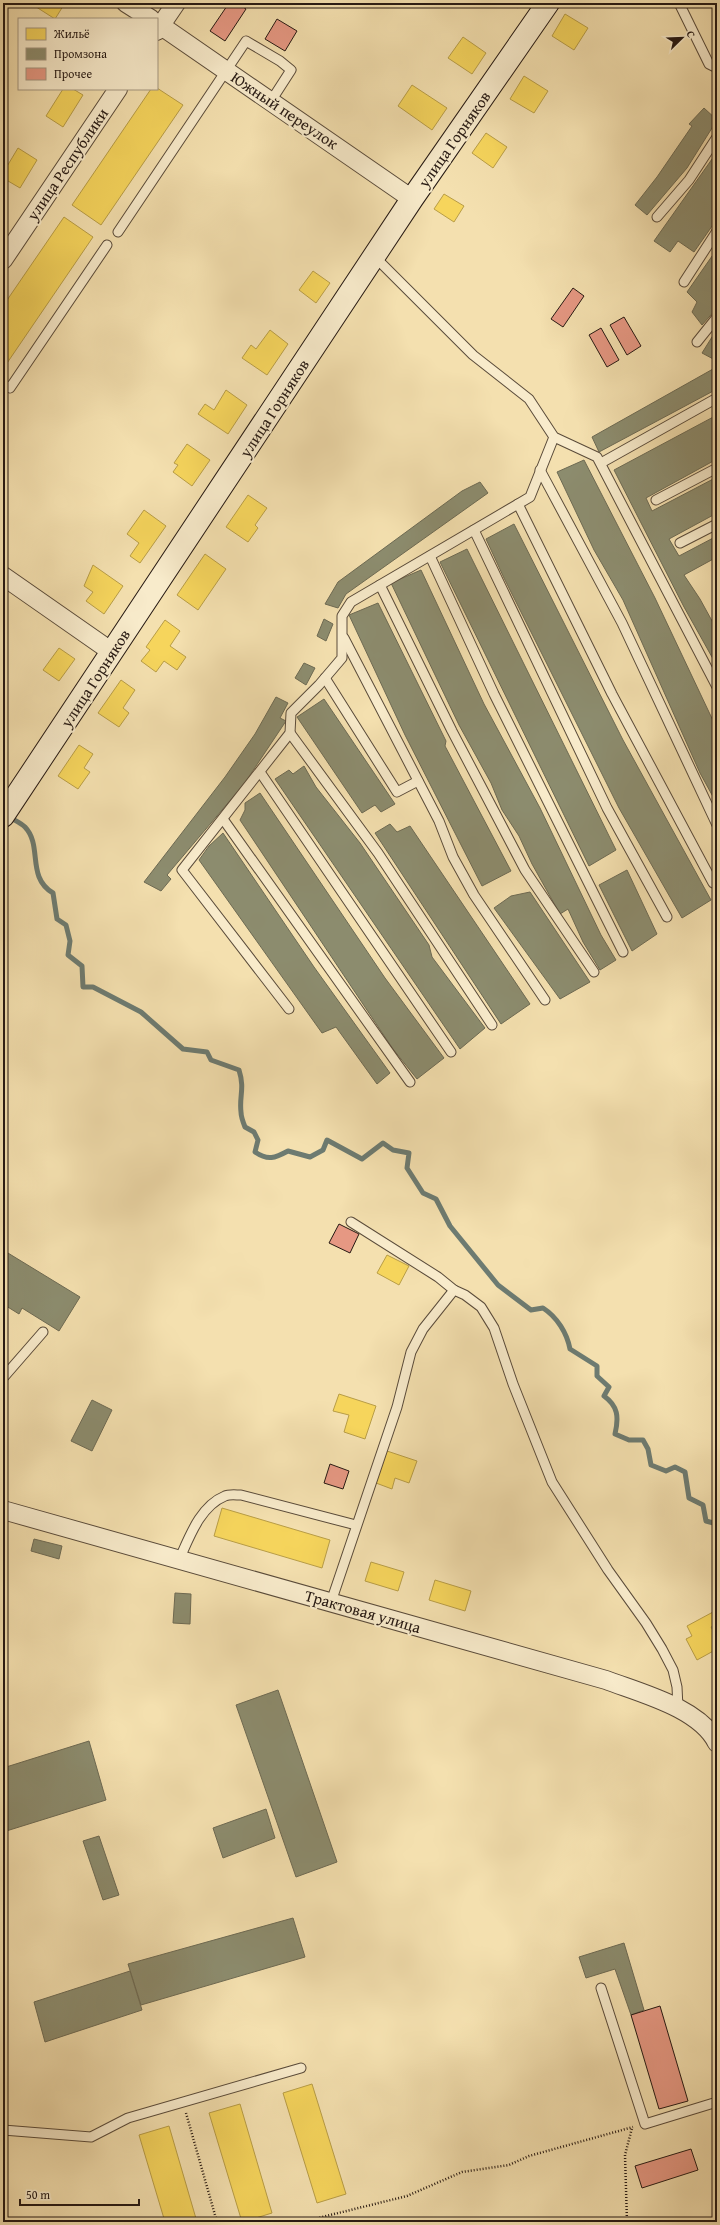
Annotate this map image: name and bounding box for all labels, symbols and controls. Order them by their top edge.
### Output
legend [18,18,158,90]
north arrow [662,18,702,58]
text: Жильё [53,25,90,42]
text: С [683,28,700,40]
text: Промзона [54,45,107,62]
text: Прочее [54,65,92,82]
street label: Южный переулок [226,65,344,155]
street label: улица Горняков [411,86,496,193]
street label: улица Республики [20,102,114,226]
street label: улица Горняков [233,354,315,463]
street label: улица Горняков [54,624,136,733]
street label: Трактовая улица [302,1583,424,1639]
scale bar [20,2181,139,2207]
text: 50 m [26,2186,50,2203]

